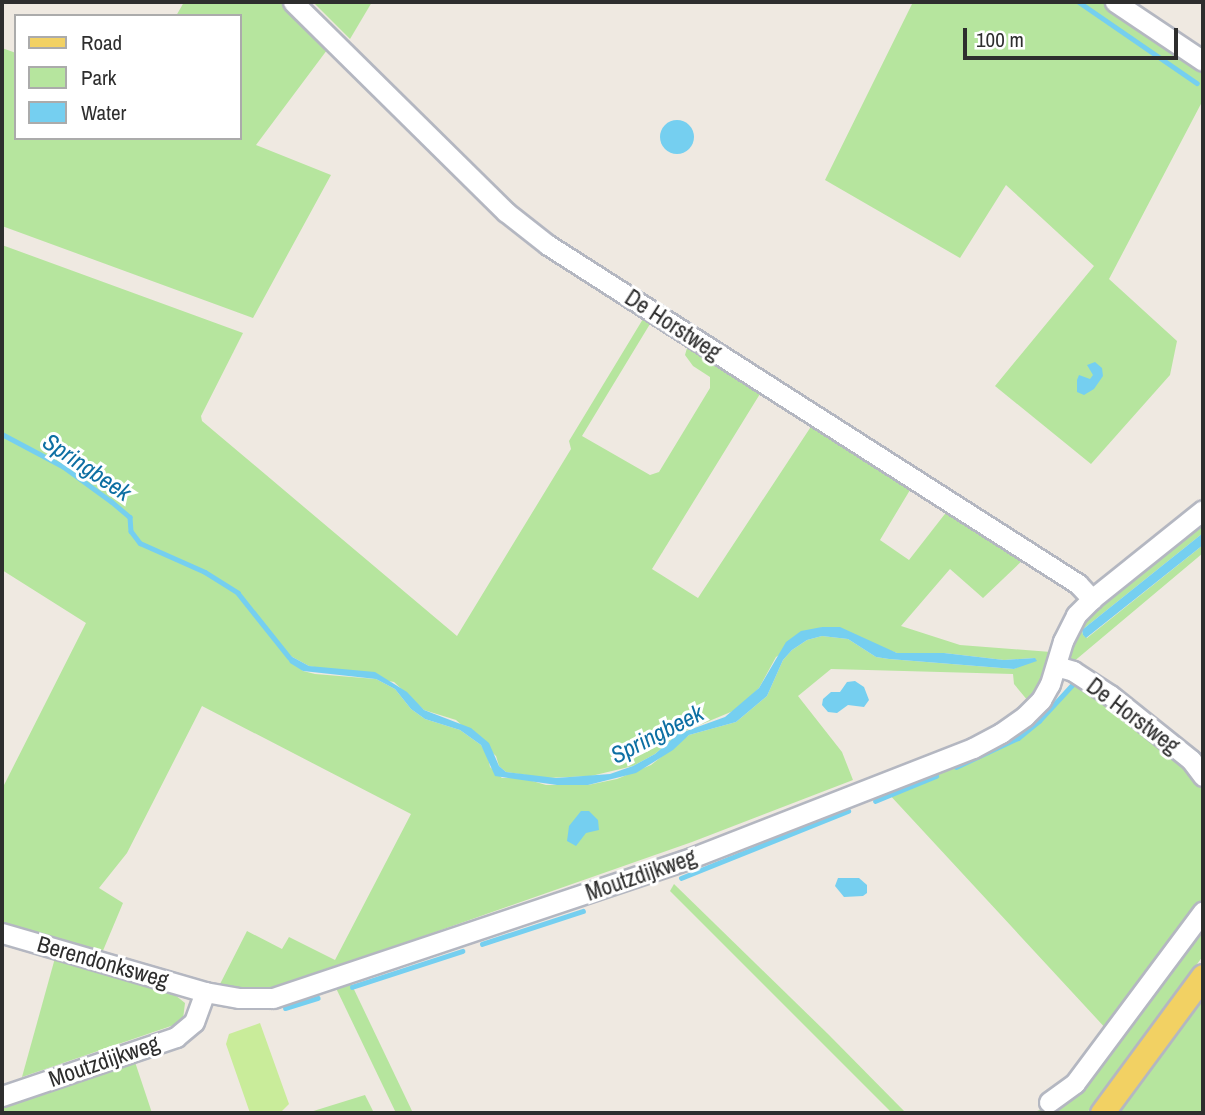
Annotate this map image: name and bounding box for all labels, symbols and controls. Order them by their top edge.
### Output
legend [14,14,242,140]
scale bar [967,14,1182,58]
text: 100 m [976,25,1024,54]
text: Road [81,28,122,57]
text: Park [81,63,116,92]
text: Water [81,98,126,127]
street label: De Horstweg [620,284,726,366]
water label: Springbeek [37,427,137,507]
street label: De Horstweg [1081,672,1185,760]
water label: Springbeek [606,698,708,770]
street label: Moutzdijkweg [582,843,700,907]
street label: Berendonksweg [34,930,172,994]
street label: Moutzdijkweg [45,1029,163,1093]

